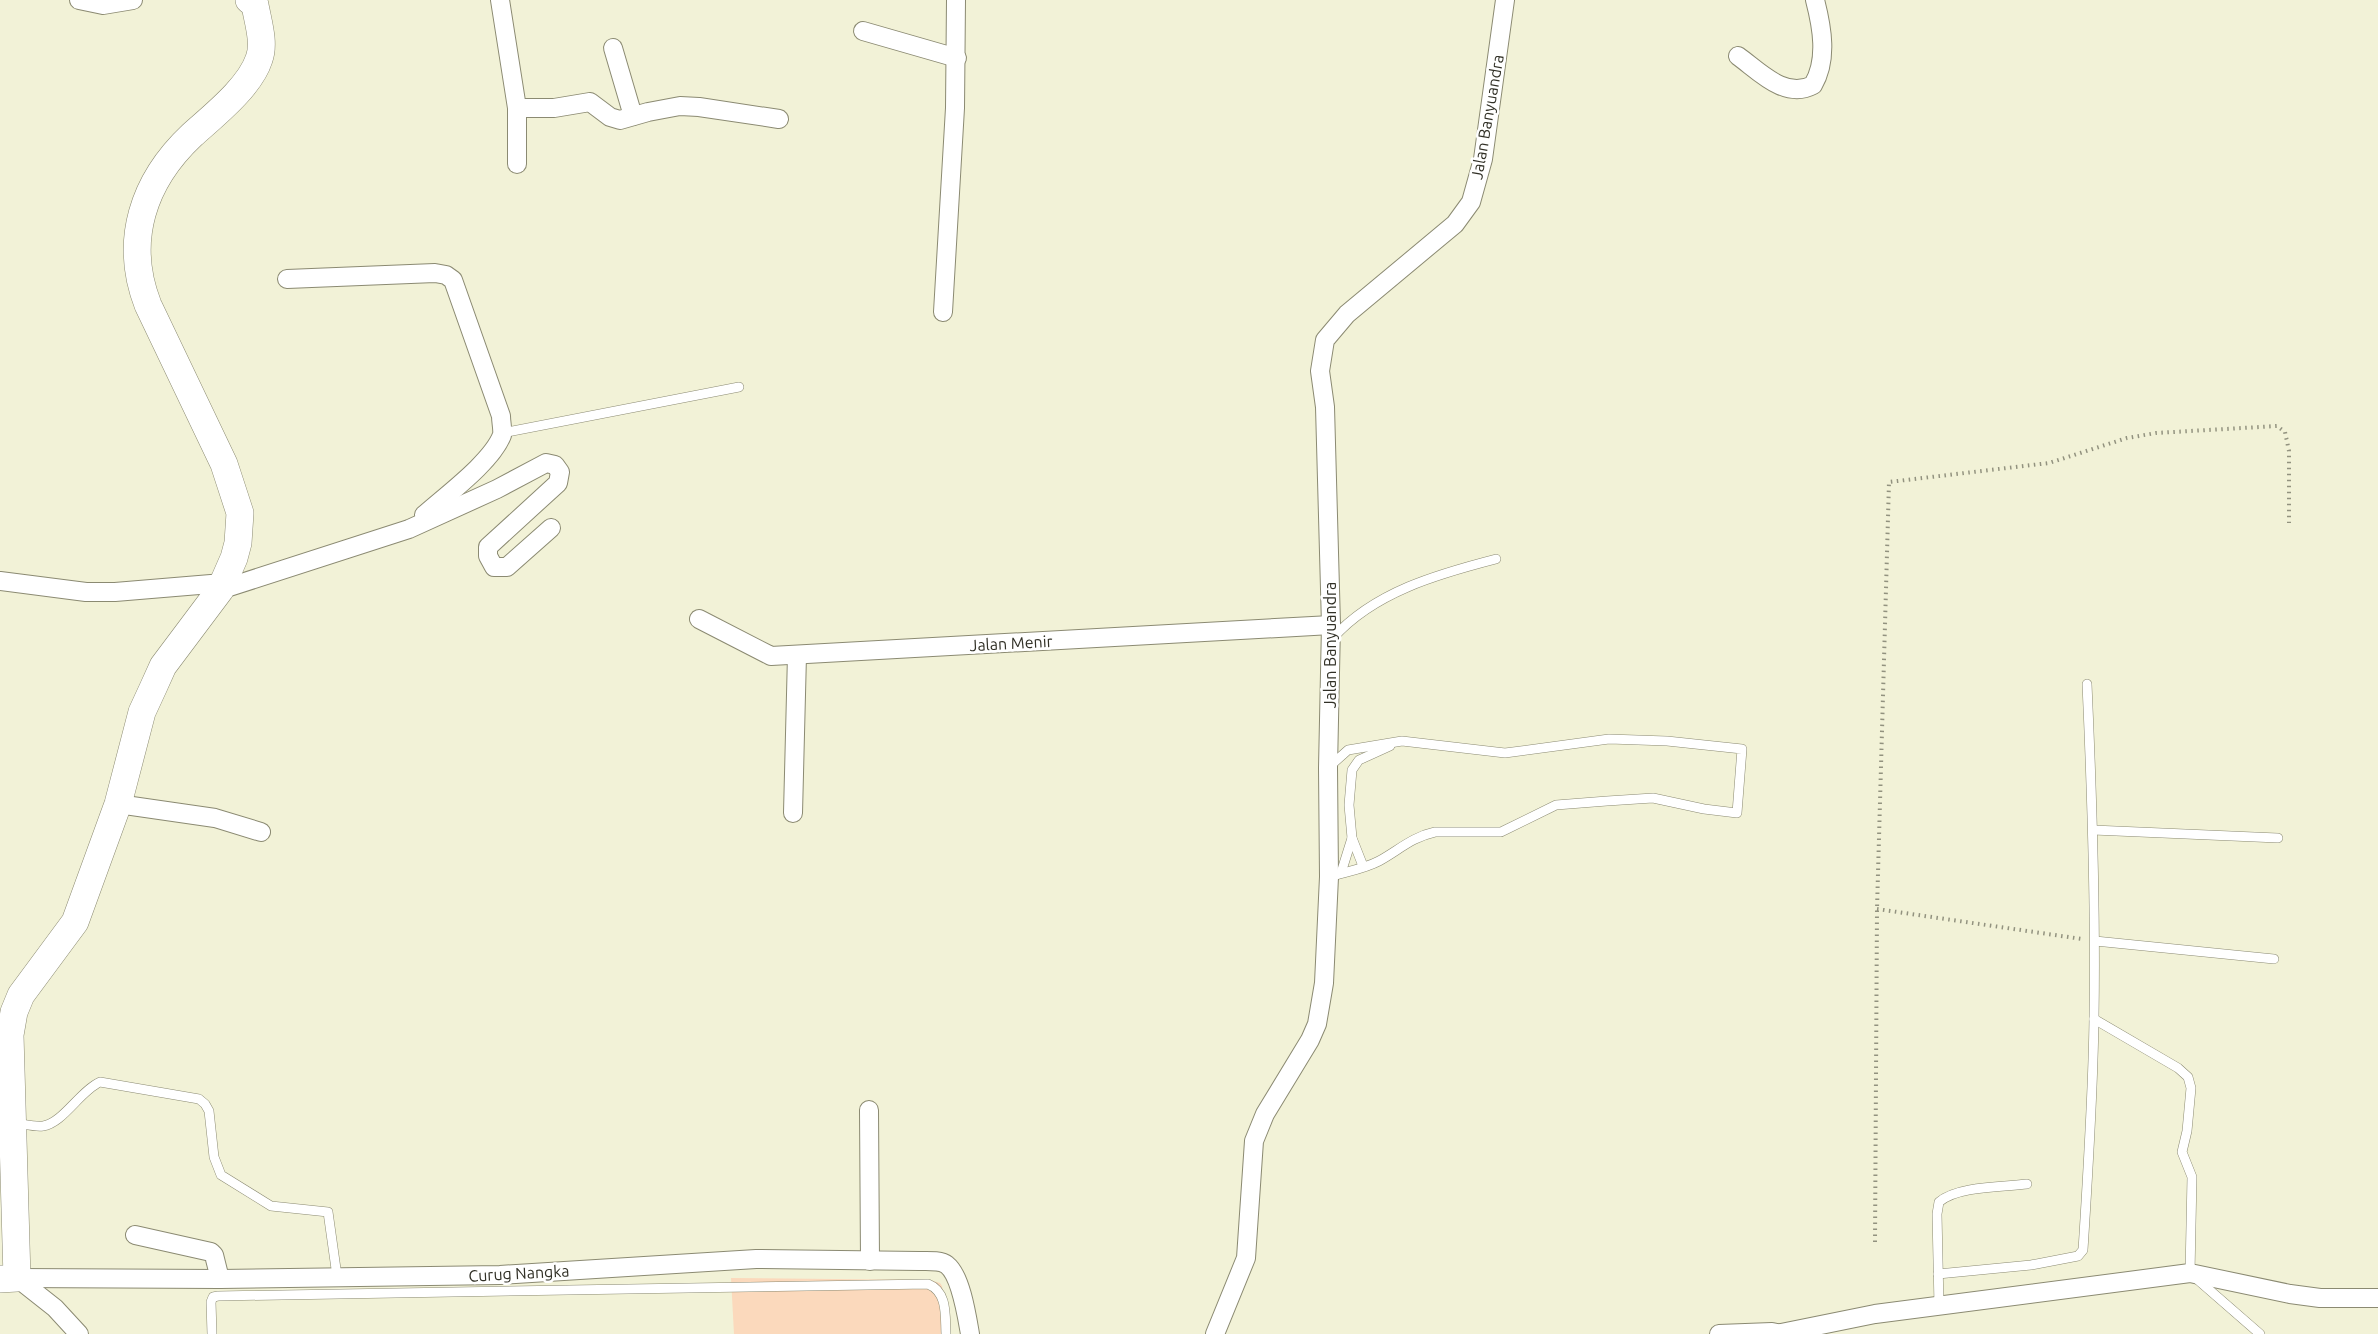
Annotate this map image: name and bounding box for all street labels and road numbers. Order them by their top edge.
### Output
street label: Jalan Banyuandra [1467,53,1507,181]
street label: Jalan Banyuandra [1321,582,1339,708]
street label: Jalan Menir [969,632,1053,654]
street label: Curug Nangka [468,1261,570,1285]

